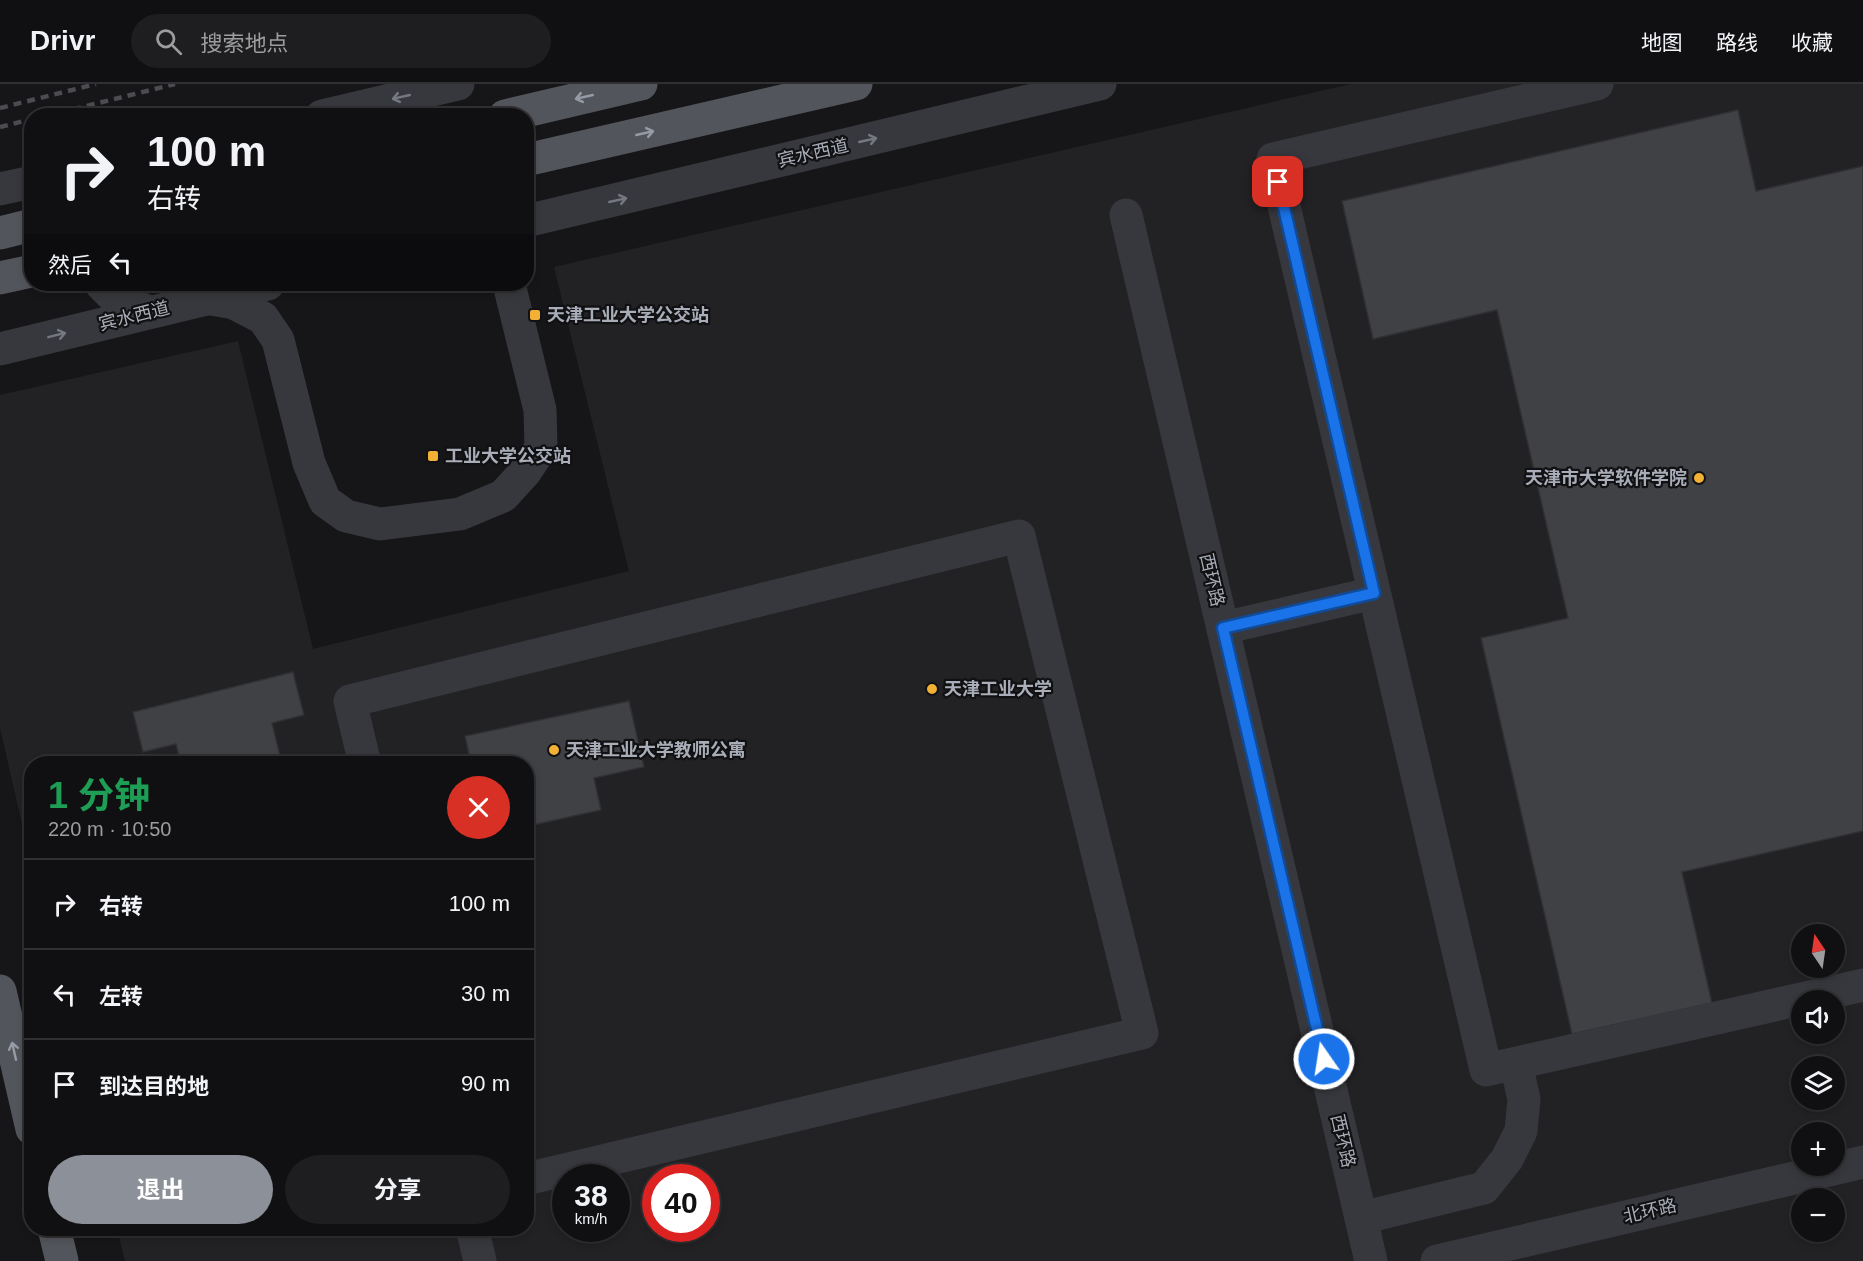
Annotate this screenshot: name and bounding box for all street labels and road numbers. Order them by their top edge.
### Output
street label: 宾水西道 [776,135,850,171]
street label: 宾水西道 [97,298,171,334]
street label: 西环路 [1196,551,1228,609]
street label: 西环路 [1327,1112,1359,1170]
street label: 北环路 [1621,1195,1679,1227]

